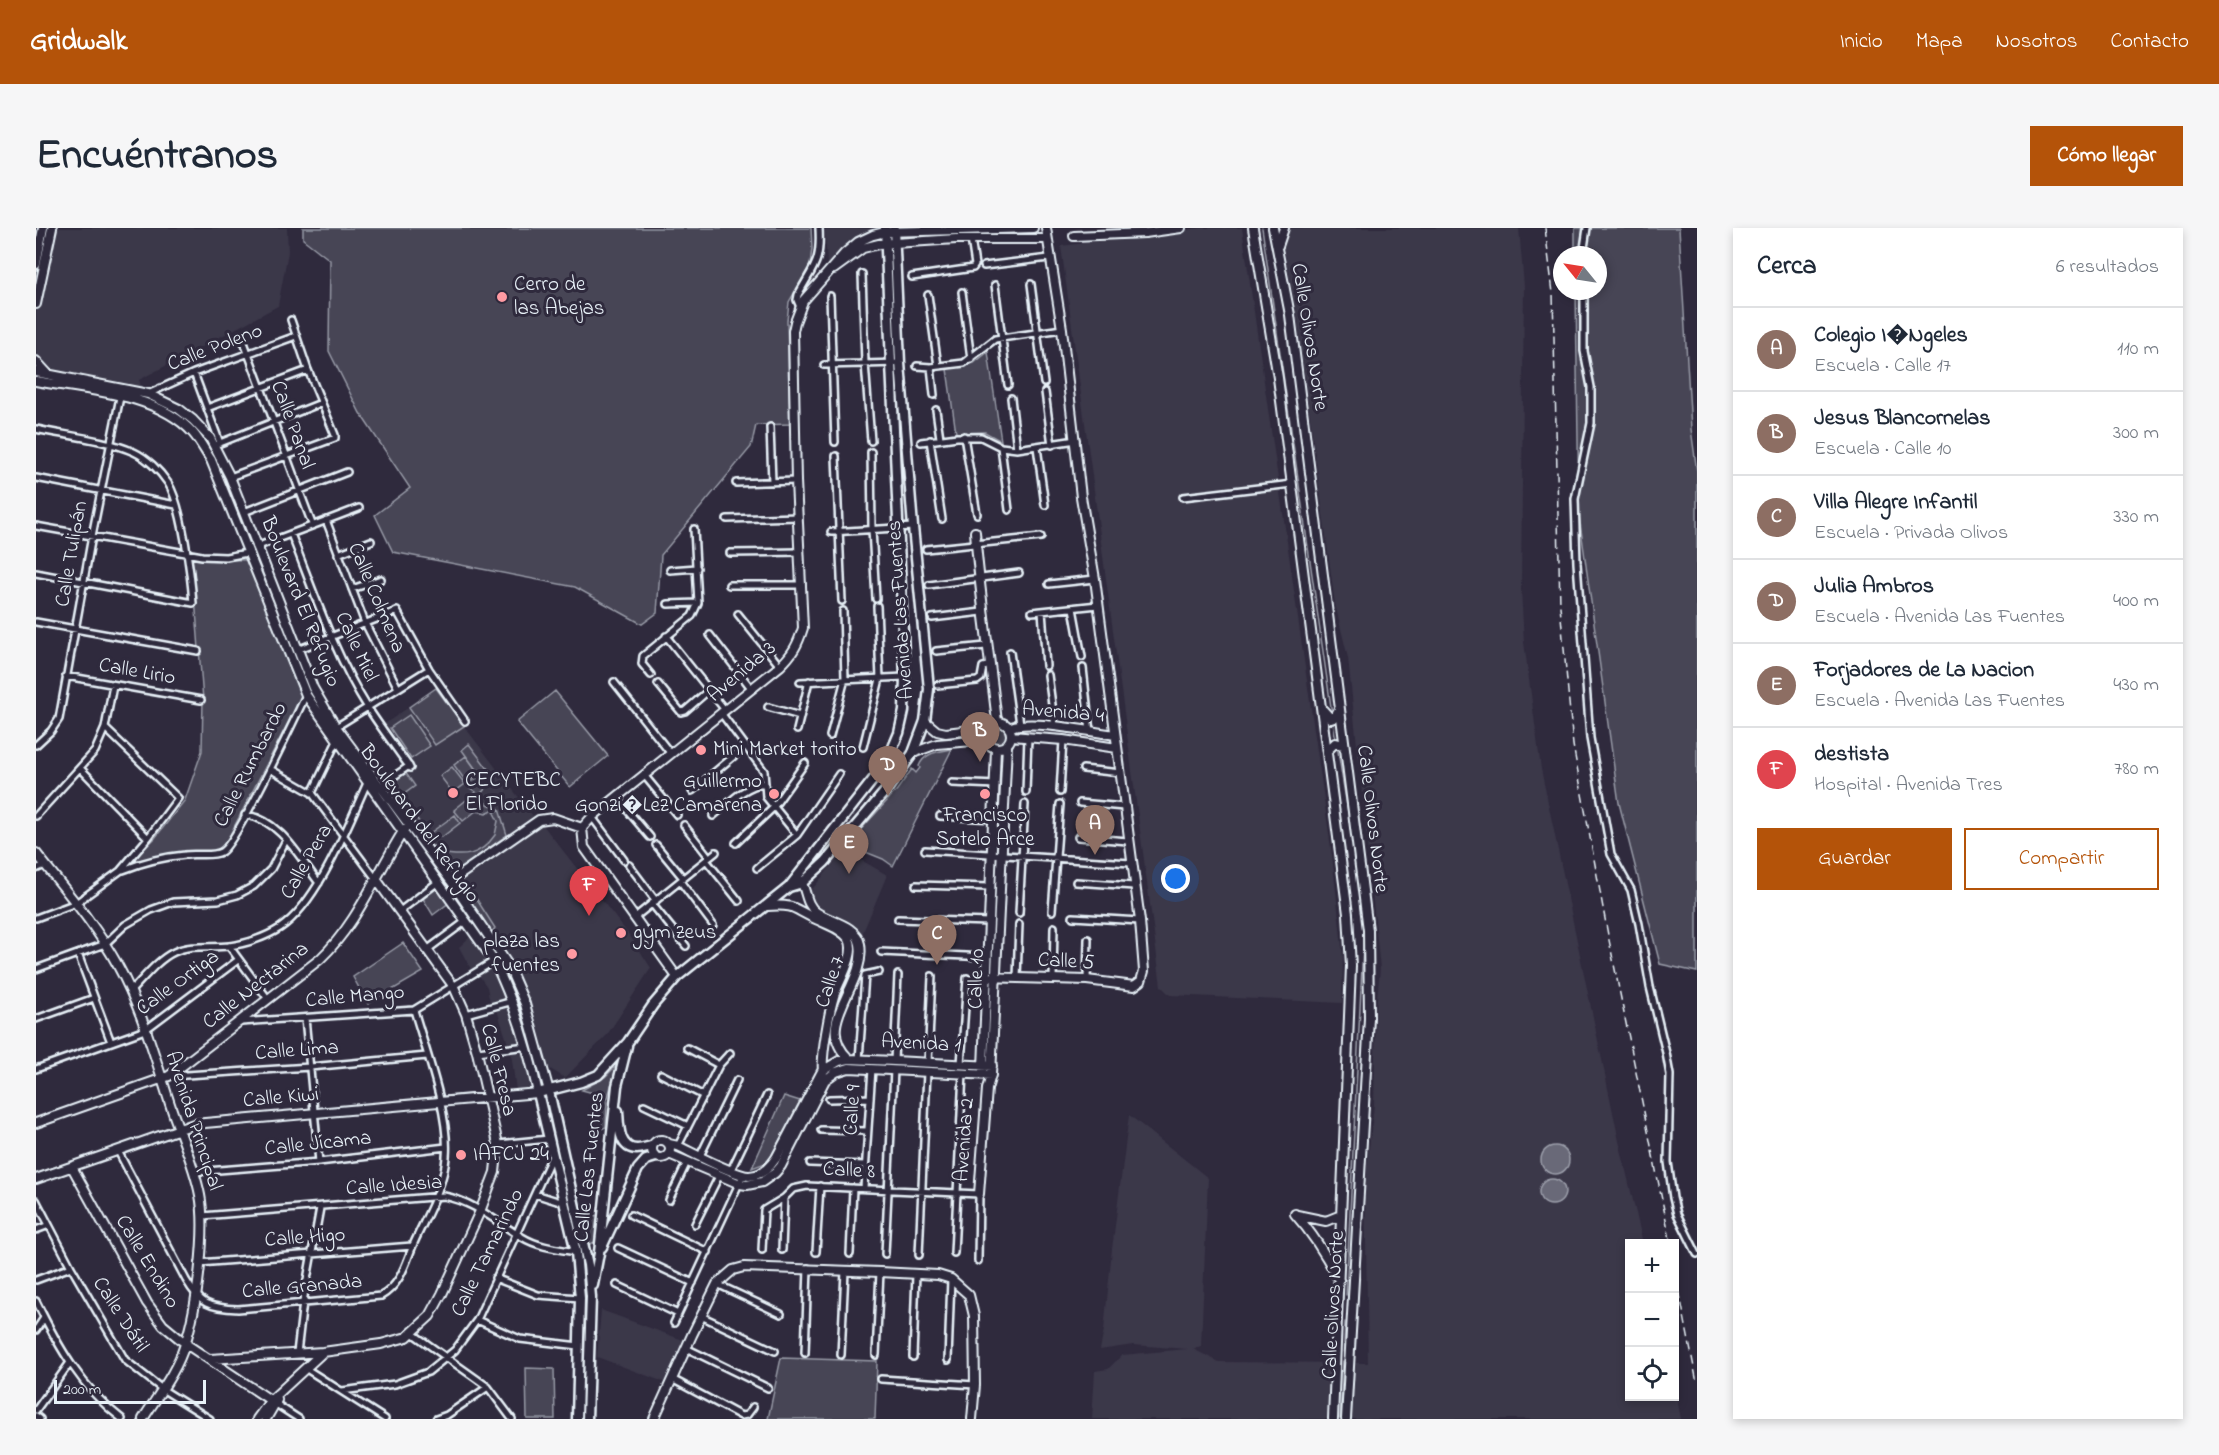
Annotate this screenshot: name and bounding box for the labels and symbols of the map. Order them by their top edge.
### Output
north arrow [1553,246,1607,300]
street label: Calle Olivos Norte [1283,261,1336,413]
place label: Cerro de las Abejas [514,270,604,324]
marker: Cerro de las Abejas [495,290,509,304]
street label: Calle Poleno [163,316,267,380]
street label: Calle Panal [262,377,322,473]
street label: Calle Tulipán [48,499,96,609]
street label: Boulevard El Refugio [250,511,348,692]
street label: Avenida Las Fuentes [880,519,922,701]
street label: Calle Colmena [339,538,413,658]
street label: Calle Miel [327,607,385,687]
street label: Avenida 3 [701,634,783,710]
street label: Calle Lirio [96,651,178,694]
street label: Avenida 4 [1021,694,1106,732]
street label: Calle Rumbardo [207,697,295,832]
pin: B [960,712,1000,762]
place label: Mini Market torito [713,735,857,765]
street label: Boulevard del Refugio [349,738,487,911]
marker: Mini Market torito [694,743,708,757]
street label: Calle Olivos Norte [1348,743,1396,895]
pin: D [868,746,908,796]
place label: CECYTEBC El Florido [465,766,561,820]
place label: Guillermo Gonzi�Lez Camarena [575,767,762,821]
marker: CECYTEBC El Florido [446,786,460,800]
marker: Guillermo Gonzi�Lez Camarena [767,787,781,801]
marker: Francisco Sotelo Arce [978,787,992,801]
place label: Francisco Sotelo Arce [936,801,1035,855]
pin: A [1076,806,1114,855]
street label: Calle Pera [273,819,341,905]
pin: E [830,824,868,874]
your location [1161,864,1190,893]
pin: F [570,866,608,916]
pin: C [918,916,956,965]
place label: gym zeus [632,918,717,950]
marker: gym zeus [614,926,628,940]
place label: plaza las fuentes [483,927,560,981]
street label: Calle Nectarina [196,935,316,1037]
street label: Calle Ortiga [130,942,227,1025]
street label: Calle 5 [1037,946,1095,978]
marker: plaza las fuentes [565,947,579,961]
street label: Calle 10 [961,948,993,1010]
street label: Calle 7 [808,952,854,1012]
street label: Calle Mango [304,978,406,1018]
street label: Calle Fresa [472,1021,524,1119]
street label: Avenida 1 [880,1027,962,1061]
street label: Calle Lima [254,1033,340,1069]
street label: Avenida Principal [156,1048,230,1194]
street label: Calle Kiwi [242,1080,320,1116]
street label: Calle 9 [836,1083,870,1136]
street label: Calle Las Fuentes [567,1091,613,1243]
street label: Avenida 2 [947,1097,983,1183]
street label: Calle Jícama [263,1123,373,1165]
place label: IAFCJ 24 [473,1140,549,1170]
marker: IAFCJ 24 [454,1148,468,1162]
street label: Calle 8 [822,1155,876,1187]
street label: Calle Idesia [345,1168,443,1204]
street label: Calle Tamarindo [444,1184,532,1322]
street label: Calle Endino [107,1209,187,1315]
street label: Calle Higo [264,1220,347,1258]
street label: Calle Olivos Norte [1315,1229,1353,1380]
street label: Calle Granada [241,1267,363,1307]
street label: Calle Dátil [84,1271,156,1359]
scale bar [54,1377,206,1404]

